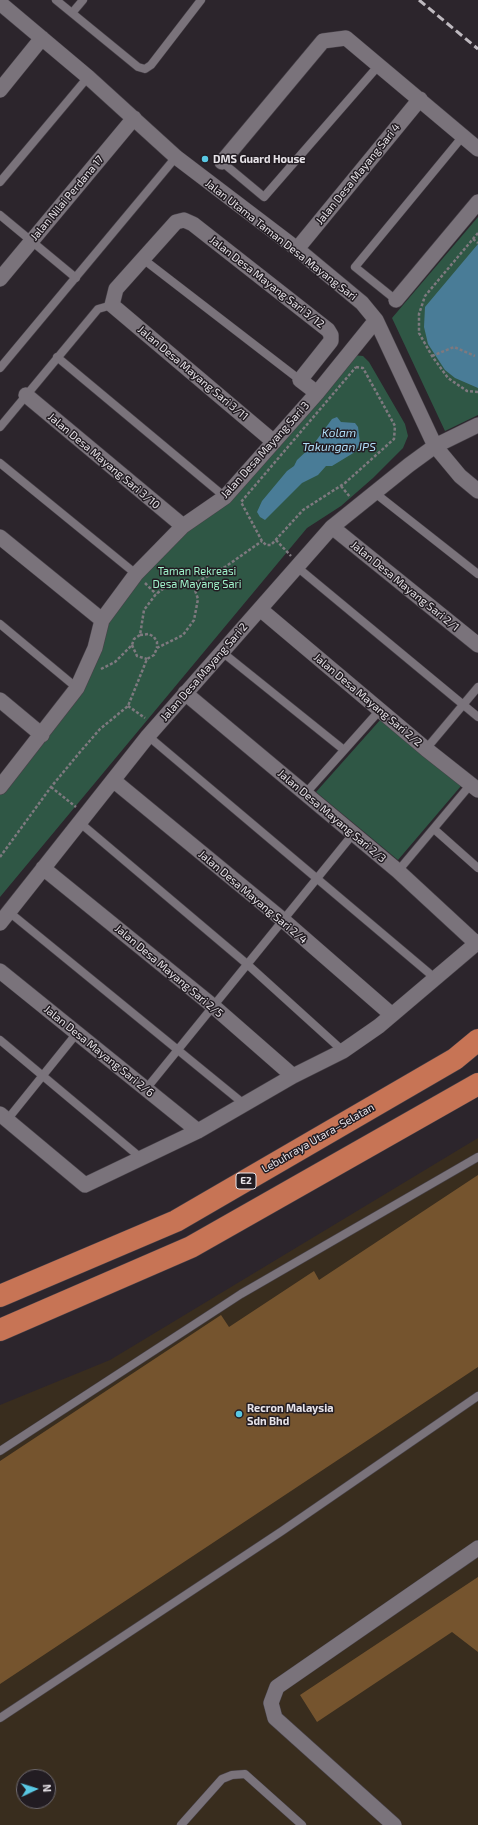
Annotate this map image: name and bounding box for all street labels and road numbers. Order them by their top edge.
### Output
street label: Jalan Desa Mayang Sari 4 [313,121,403,227]
street label: Jalan Nilai Perdana 17 [28,153,106,243]
street label: Jalan Utama Taman Desa Mayang Sari [203,177,359,303]
street label: Jalan Desa Mayang Sari 3/12 [207,233,327,331]
street label: Jalan Desa Mayang Sari 3/11 [135,323,251,423]
street label: Jalan Desa Mayang Sari 3 [218,399,312,501]
street label: Jalan Desa Mayang Sari 3/10 [45,410,163,512]
street label: Jalan Desa Mayang Sari 2/1 [348,538,462,634]
street label: Jalan Desa Mayang Sari 2 [158,620,250,724]
street label: Jalan Desa Mayang Sari 2/2 [311,651,425,749]
street label: Jalan Desa Mayang Sari 2/3 [275,767,389,865]
street label: Jalan Desa Mayang Sari 2/4 [196,848,310,946]
street label: Jalan Desa Mayang Sari 2/5 [112,922,226,1020]
street label: Jalan Desa Mayang Sari 2/6 [41,1003,157,1099]
street label: Lebuhraya Utara–Selatan [259,1100,377,1176]
road number: E2 [236,1173,256,1189]

